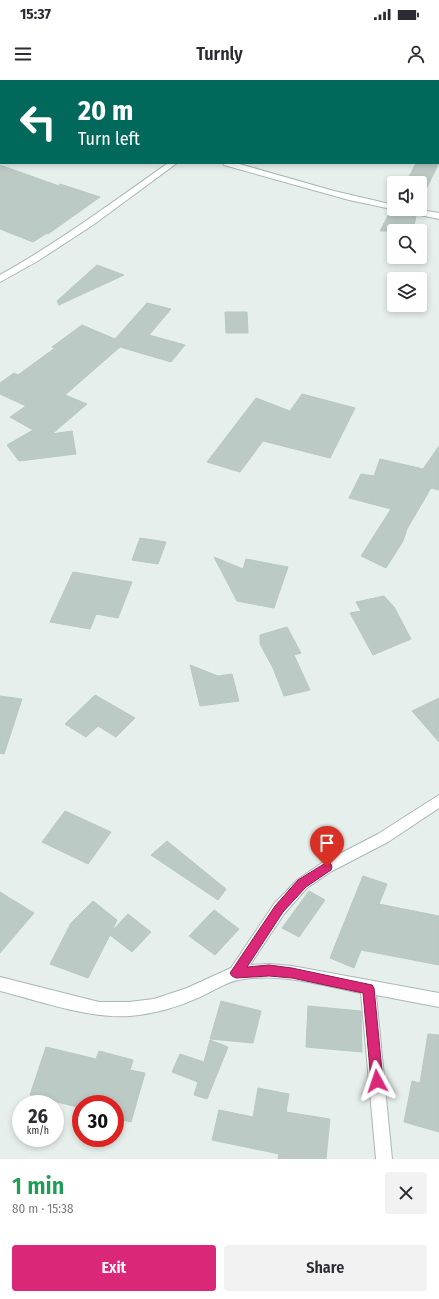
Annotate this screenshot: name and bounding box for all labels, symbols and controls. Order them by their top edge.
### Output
text: 15:37 [20,5,51,23]
icon: menu [12,43,34,65]
text: Turnly [196,43,243,65]
icon: person [405,43,427,65]
text: 20 m [78,94,133,127]
icon: left [12,96,64,148]
text: Turn left [78,128,140,150]
map controls [387,176,427,312]
button: sound [387,176,427,216]
button: search [387,224,427,264]
button: layers [387,272,427,312]
pin [310,826,344,867]
icon: arrive [316,832,338,854]
position arrow [356,1060,398,1102]
speed limit sign: 30 [72,1095,124,1147]
text: 26 [28,1104,48,1128]
text: km/h [27,1125,49,1137]
text: 1 min [12,1172,64,1200]
button: close [385,1172,427,1214]
text: 80 m · 15:38 [12,1201,73,1216]
button: Exit [12,1245,216,1291]
button: Share [224,1245,427,1291]

